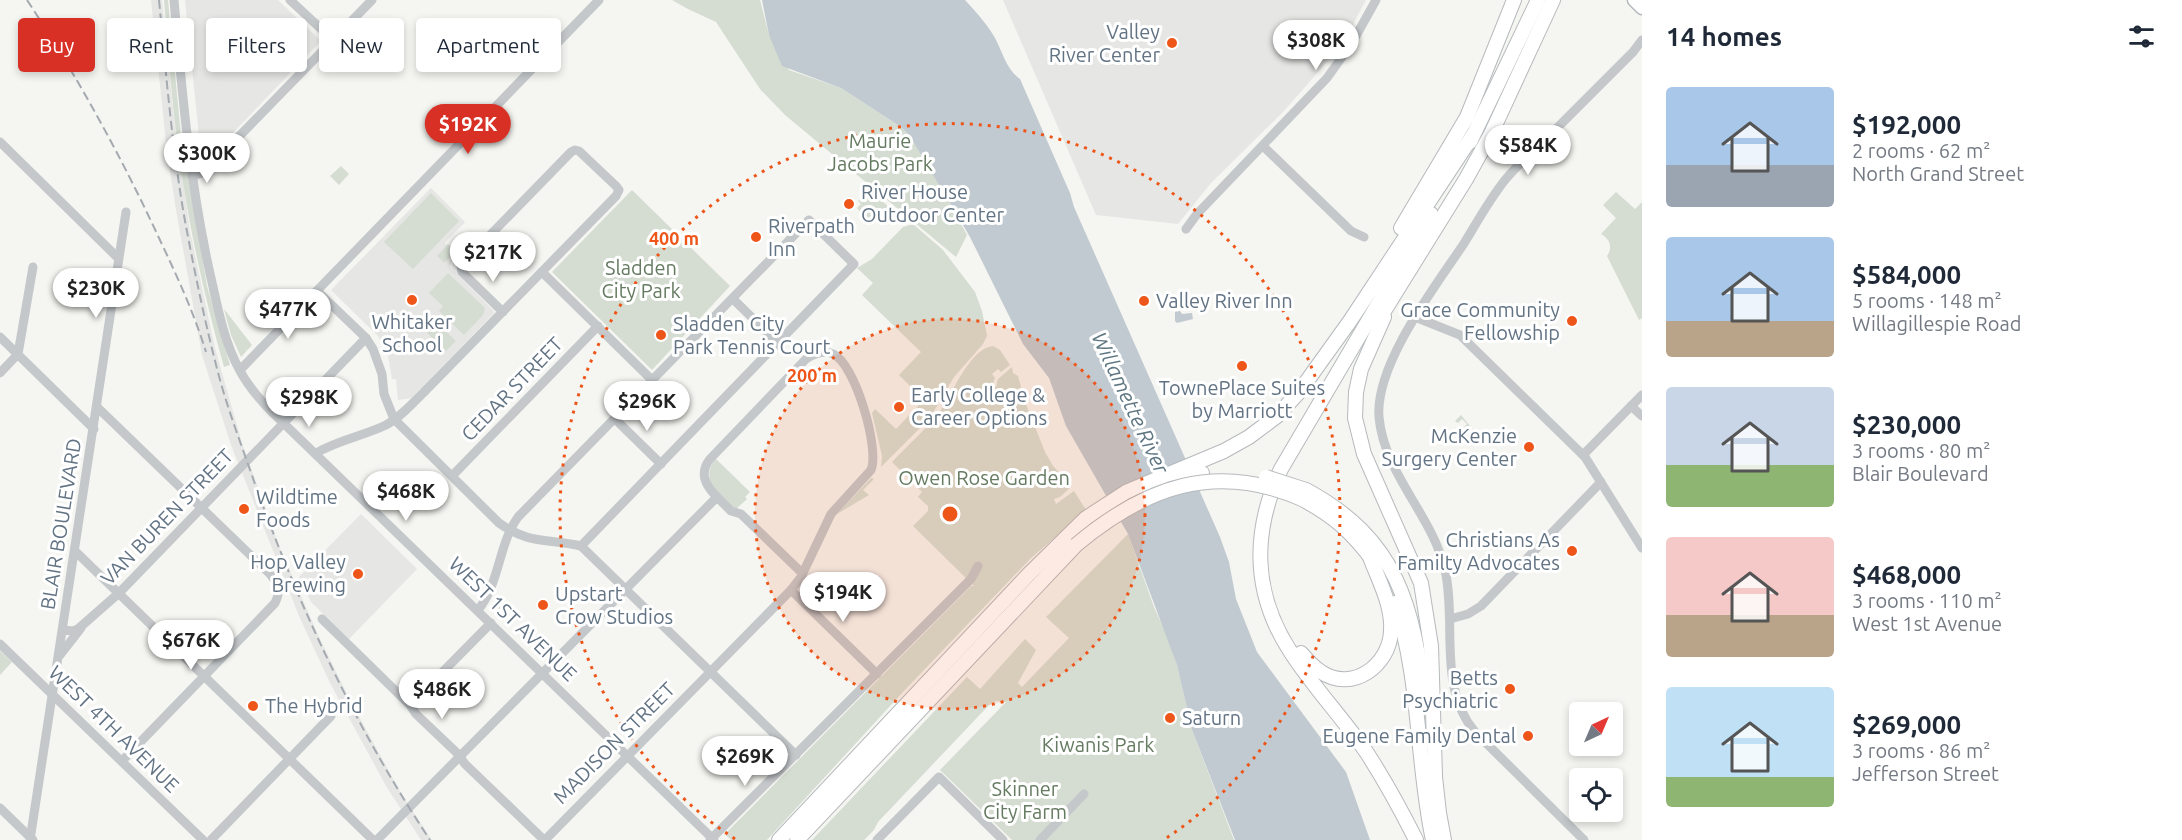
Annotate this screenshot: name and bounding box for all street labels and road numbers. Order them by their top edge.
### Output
street label: CEDAR STREET [456,332,567,445]
street label: BLAIR BOULEVARD [36,437,85,611]
street label: VAN BUREN STREET [96,444,237,589]
street label: WEST 1ST AVENUE [445,552,582,685]
street label: WEST 4TH AVENUE [45,661,184,797]
street label: MADISON STREET [548,677,679,808]

